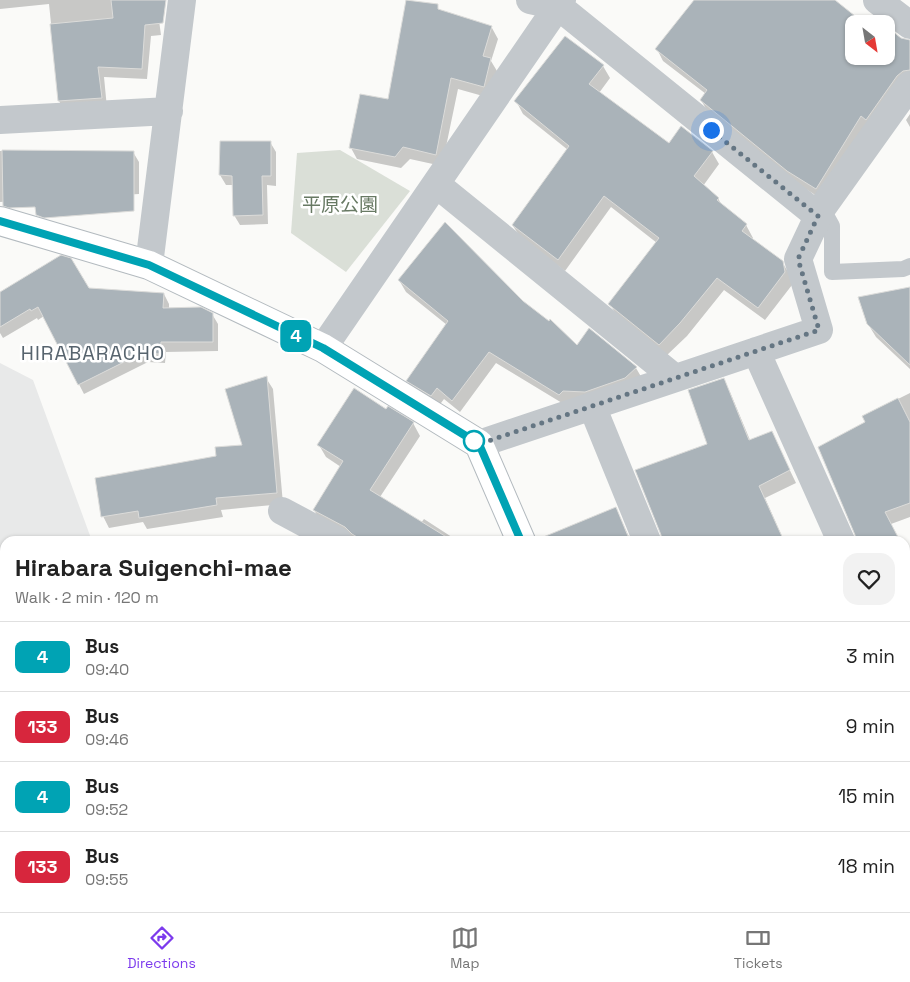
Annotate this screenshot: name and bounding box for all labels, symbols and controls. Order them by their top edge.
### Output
north arrow [845,15,895,65]
map controls [845,15,895,65]
your location [699,118,724,143]
park label: 平原公園 [302,192,378,217]
line badge: 4 [280,320,312,352]
text: 4 [290,324,302,347]
district label: HIRABARACHO [21,340,165,366]
unlabelled marker [463,430,485,452]
text: Hirabara Suigenchi-mae [15,552,292,583]
button: heart [843,553,895,605]
text: Walk · 2 min · 120 m [15,587,159,608]
text: Bus [85,634,119,659]
text: 3 min [846,644,895,669]
text: 4 [37,645,48,668]
text: 09:40 [85,659,129,680]
text: Bus [85,704,119,729]
text: 9 min [846,714,895,739]
text: 133 [27,715,58,738]
text: 09:46 [85,729,129,750]
text: Bus [85,774,119,799]
text: 15 min [838,784,895,809]
text: 4 [37,785,48,808]
text: 09:52 [85,799,128,820]
text: Bus [85,844,119,869]
text: 18 min [838,854,895,879]
text: 133 [27,855,58,878]
text: 09:55 [85,869,128,890]
tab: Directions [127,924,196,972]
tab: Map [450,924,479,972]
tab: Tickets [734,924,783,972]

